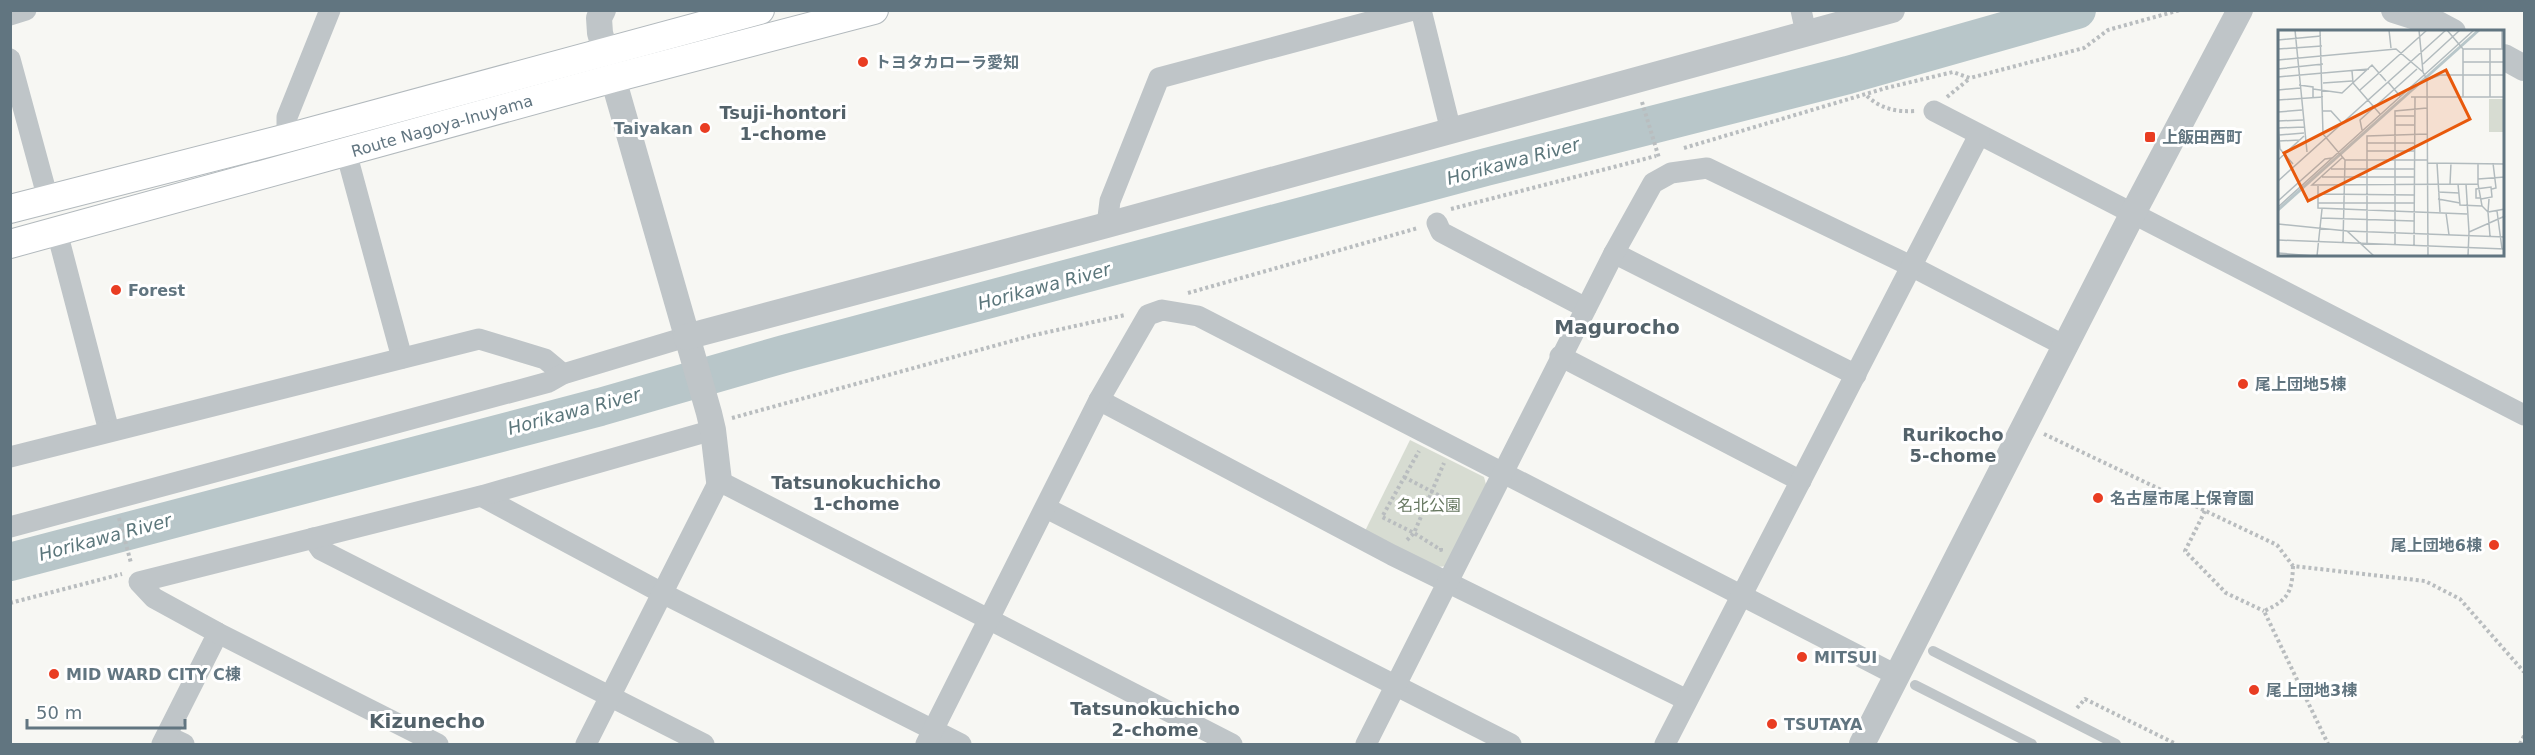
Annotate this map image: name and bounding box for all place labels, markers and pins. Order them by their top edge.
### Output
place label: トヨタカローラ愛知 [875,53,1019,72]
marker: トヨタカローラ愛知 [856,55,870,69]
place label: Taiyakan [614,119,693,138]
marker: Taiyakan [698,121,712,135]
place label: 上飯田西町 [2162,128,2242,147]
marker: 上飯田西町 [2143,130,2157,144]
place label: Forest [128,281,186,300]
marker: Forest [109,283,123,297]
place label: 尾上団地5棟 [2255,375,2346,394]
marker: 尾上団地5棟 [2236,377,2250,391]
place label: 名古屋市尾上保育園 [2110,489,2254,508]
marker: 名古屋市尾上保育園 [2091,491,2105,505]
place label: 尾上団地6棟 [2391,536,2482,555]
marker: 尾上団地6棟 [2487,538,2501,552]
place label: MITSUI [1814,648,1877,667]
marker: MITSUI [1795,650,1809,664]
place label: MID WARD CITY C棟 [66,665,241,684]
marker: MID WARD CITY C棟 [47,667,61,681]
place label: 尾上団地3棟 [2266,681,2357,700]
marker: 尾上団地3棟 [2247,683,2261,697]
place label: TSUTAYA [1784,715,1863,734]
marker: TSUTAYA [1765,717,1779,731]

